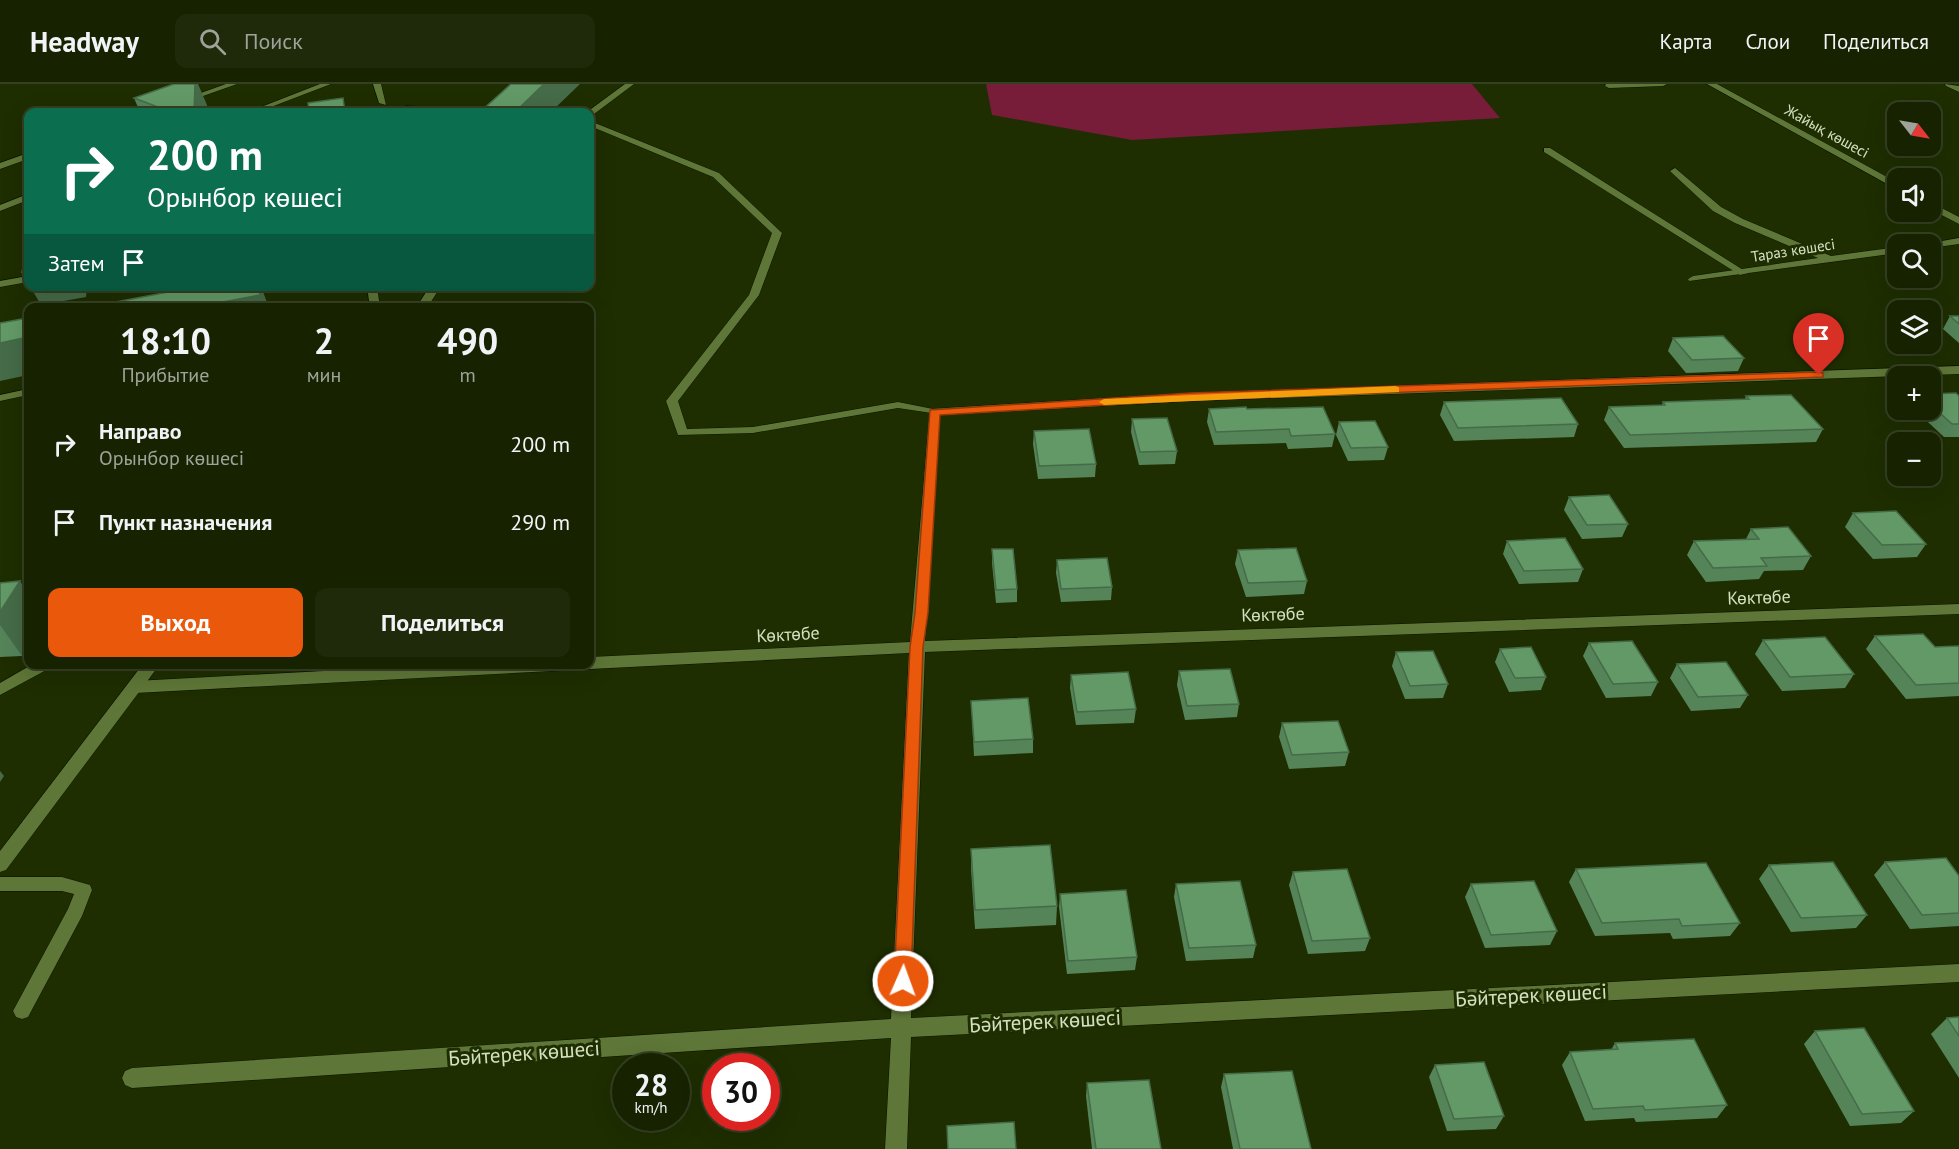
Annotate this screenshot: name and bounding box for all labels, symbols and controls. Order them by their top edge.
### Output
search box [175,14,595,68]
text: Headway [30,23,139,60]
icon: search [196,25,229,58]
text: Поиск [244,27,303,55]
text: Карта [1659,28,1712,55]
text: Слои [1745,28,1790,55]
text: Поделиться [1823,28,1929,55]
street label: Жайық көшесі [1781,100,1873,162]
north arrow [1887,102,1941,156]
map controls [1887,102,1941,486]
text: 200 m [147,127,263,182]
icon: right [48,132,126,210]
button: sound [1887,168,1941,222]
text: Орынбор көшесі [147,180,343,214]
street label: Тараз көшесі [1750,234,1836,266]
button: search [1887,234,1941,288]
icon: arrive [117,246,150,279]
text: Затем [48,249,105,277]
button: layers [1887,300,1941,354]
pin [1793,313,1844,375]
text: 18:10 [120,317,211,364]
text: 2 [314,317,334,364]
text: 490 [437,317,498,364]
icon: arrive [1802,322,1835,355]
text: Прибытие [121,362,209,388]
text: мин [307,362,341,388]
text: m [460,362,476,388]
button: + [1887,366,1941,420]
text: Направо [99,417,182,445]
icon: right [48,428,81,461]
text: 200 m [510,430,570,458]
button: − [1887,432,1941,486]
text: Орынбор көшесі [99,445,244,471]
icon: arrive [48,506,81,539]
text: Пункт назначения [99,508,272,536]
text: 290 m [510,508,570,536]
street label: Көктөбе [1727,584,1791,610]
button: Выход [48,588,303,657]
button: Поделиться [315,588,570,657]
street label: Көктөбе [1241,601,1305,627]
street label: Көктөбе [756,621,820,647]
position arrow [871,949,935,1013]
street label: Бәйтерек көшесі [1454,978,1608,1012]
street label: Бәйтерек көшесі [968,1004,1122,1038]
street label: Бәйтерек көшесі [447,1034,601,1072]
speed limit sign: 30 [702,1053,780,1131]
text: 28 [634,1065,668,1104]
text: km/h [635,1098,667,1117]

